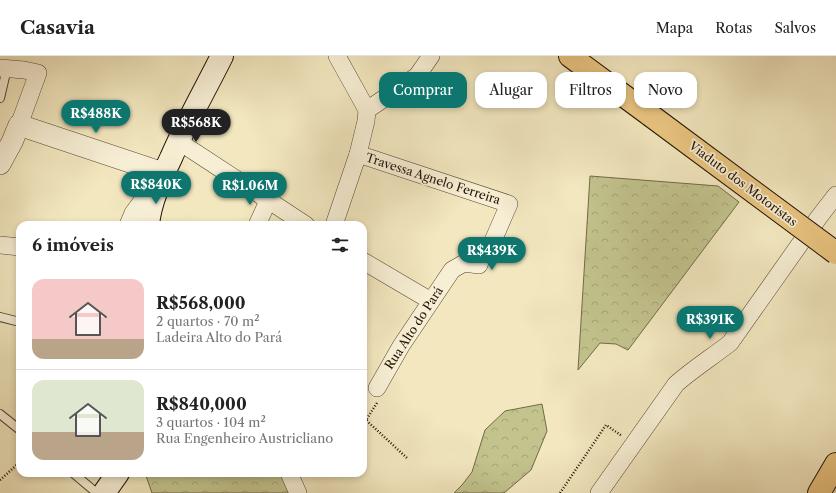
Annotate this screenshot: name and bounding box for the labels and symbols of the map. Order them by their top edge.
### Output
pin: R$488K [63,100,129,134]
pin: R$568K [163,109,229,143]
street label: Viaduto dos Motoristas [685,137,800,229]
street label: Travessa Agnelo Ferreira [364,150,503,208]
pin: R$840K [123,171,189,205]
pin: R$1.06M [213,172,287,206]
pin: R$439K [459,237,525,271]
street label: Rua Alto do Pará [381,283,446,372]
pin: R$391K [677,306,743,340]

